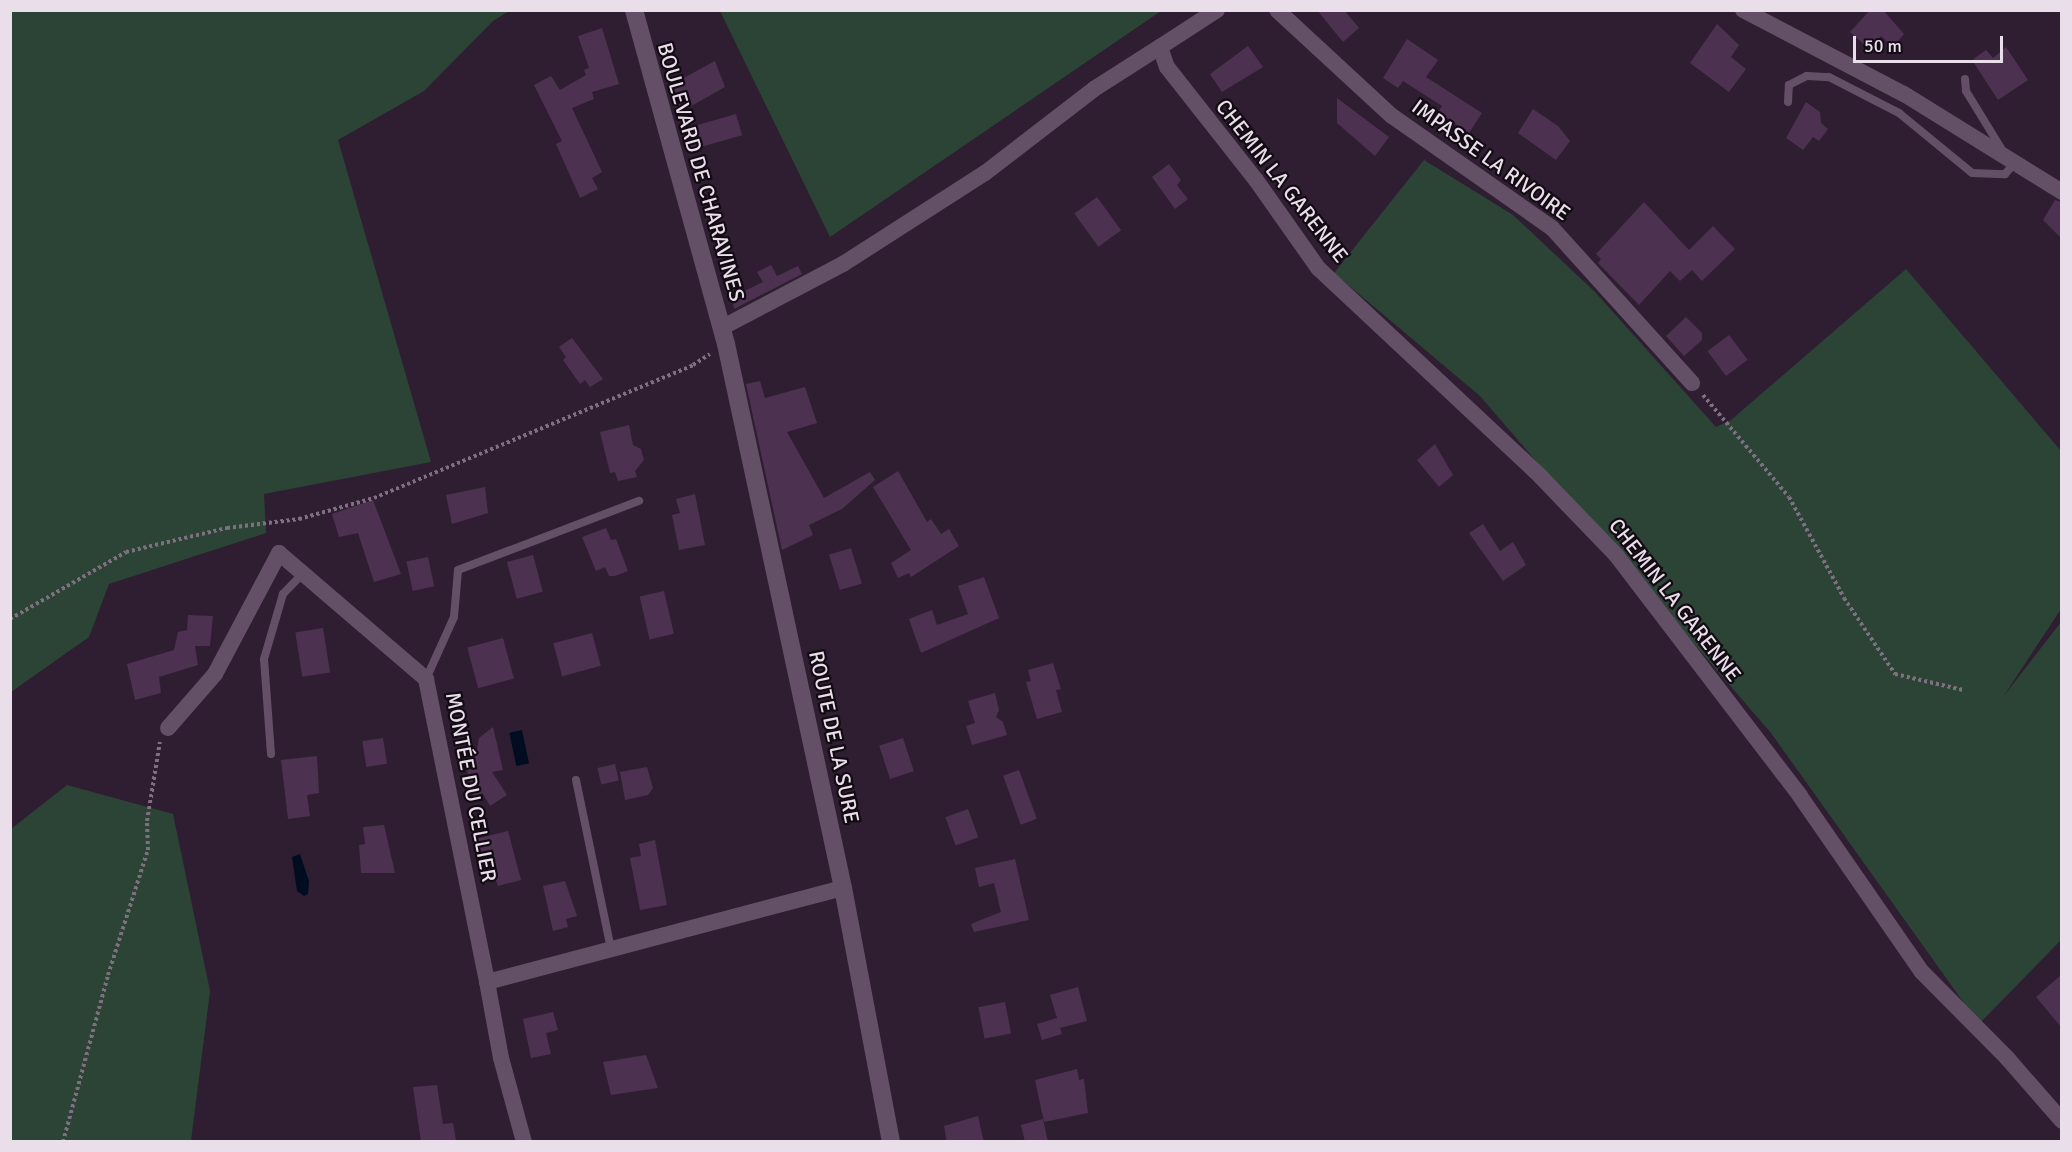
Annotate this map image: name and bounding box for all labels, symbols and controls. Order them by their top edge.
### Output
scale bar [1856,24,2006,62]
text: 50 m [1864,35,1902,57]
street label: BOULEVARD DE CHARAVINES [652,40,750,304]
street label: CHEMIN LA GARENNE [1210,94,1354,268]
street label: IMPASSE LA RIVOIRE [1407,94,1575,226]
street label: CHEMIN LA GARENNE [1603,513,1747,687]
street label: ROUTE DE LA SURE [803,649,865,825]
street label: MONTÉE DU CELLIER [440,690,502,884]

